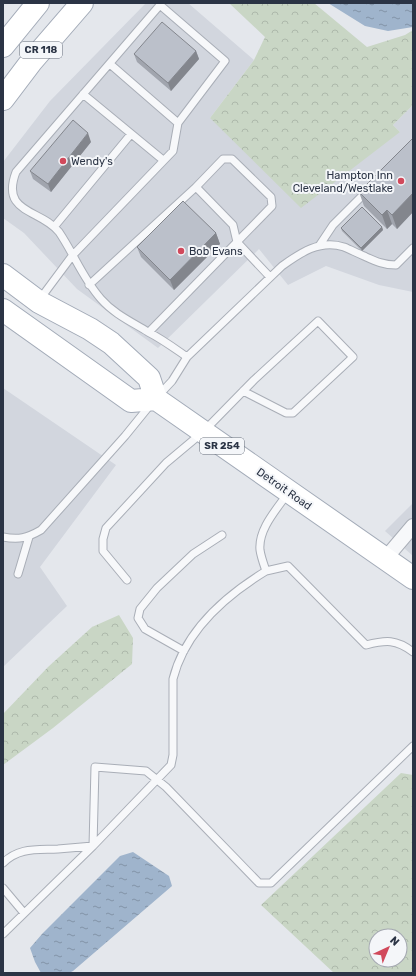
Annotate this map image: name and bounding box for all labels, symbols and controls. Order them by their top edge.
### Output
road number: CR 118 [20,42,62,58]
place label: Wendy's [71,155,113,168]
marker: Wendy's [58,156,68,166]
place label: Hampton Inn Cleveland/Westlake [293,169,393,195]
marker: Hampton Inn Cleveland/Westlake [396,176,406,186]
place label: Bob Evans [189,245,243,258]
marker: Bob Evans [176,246,186,256]
road number: SR 254 [200,438,244,454]
street label: Detroit Road [254,465,314,513]
north arrow [368,928,408,968]
text: N [387,934,402,949]

